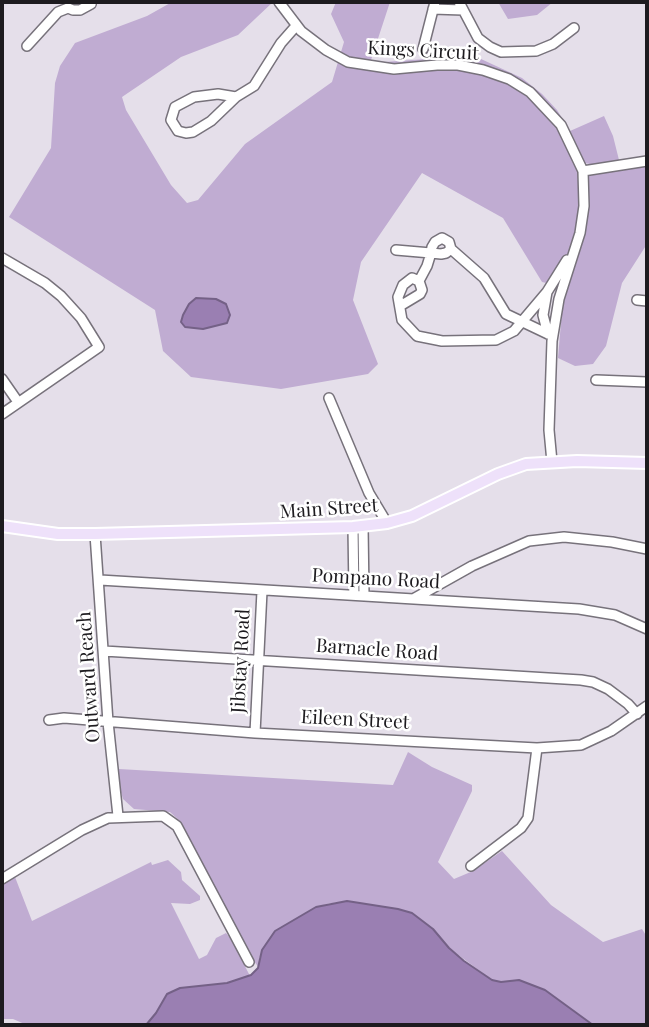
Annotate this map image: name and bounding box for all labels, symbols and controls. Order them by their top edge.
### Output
street label: Kings Circuit [367,37,479,65]
street label: Main Street [279,494,379,524]
street label: Pompano Road [311,564,441,594]
street label: Jibstay Road [227,608,255,714]
street label: Outward Reach [73,611,105,743]
street label: Barnacle Road [315,634,439,666]
street label: Eileen Street [300,706,410,734]

